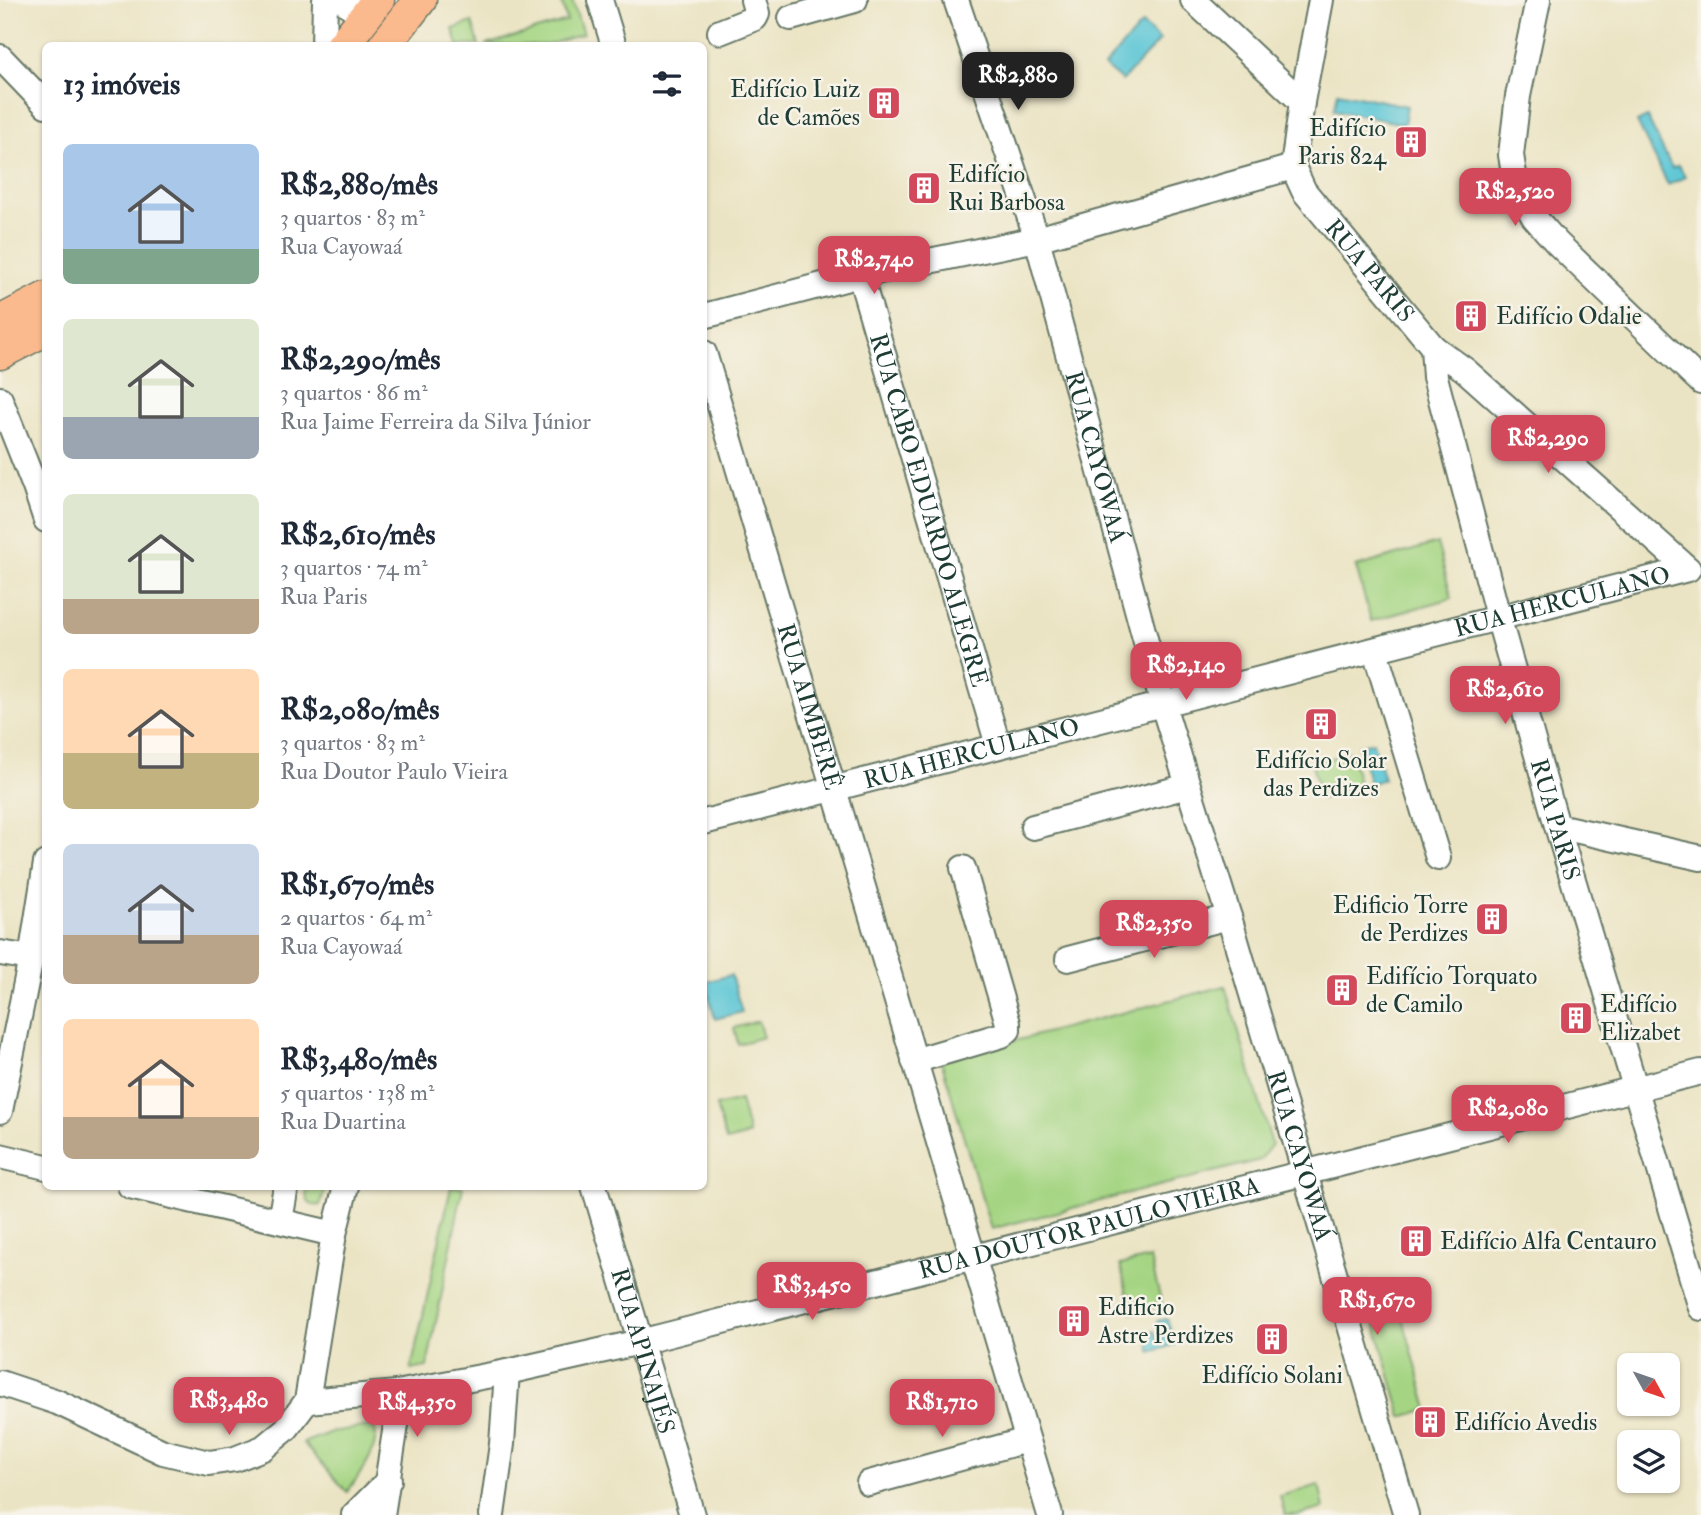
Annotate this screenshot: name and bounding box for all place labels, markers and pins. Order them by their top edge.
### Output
pin: R$2,880 [953,52,1083,112]
place label: Edifício Luiz de Camões [730,74,860,133]
building icon: Edifício Luiz de Camões [865,84,903,122]
place label: Edifício Paris 824 [1298,113,1387,172]
building icon: Edifício Paris 824 [1392,123,1430,161]
place label: Edifício Rui Barbosa [948,159,1066,218]
pin: R$2,520 [1450,168,1580,228]
building icon: Edifício Rui Barbosa [905,169,943,207]
pin: R$2,740 [809,236,939,296]
building icon: Edifício Odalie [1452,297,1490,335]
place label: Edifício Odalie [1496,301,1642,332]
pin: R$2,290 [1483,416,1613,475]
pin: R$2,140 [1121,642,1251,702]
pin: R$2,610 [1440,666,1570,726]
building icon: Edifício Solar das Perdizes [1302,705,1340,743]
place label: Edifício Solar das Perdizes [1255,745,1387,804]
place label: Edificio Torre de Perdizes [1333,890,1468,949]
pin: R$2,350 [1089,900,1219,960]
building icon: Edificio Torre de Perdizes [1473,900,1511,938]
place label: Edifício Torquato de Camilo [1366,961,1537,1020]
building icon: Edifício Torquato de Camilo [1323,971,1361,1009]
place label: Edifício Elizabet [1600,989,1681,1048]
building icon: Edifício Elizabet [1557,999,1595,1037]
pin: R$2,080 [1443,1086,1573,1145]
building icon: Edifício Alfa Centauro [1397,1222,1435,1260]
place label: Edifício Alfa Centauro [1440,1226,1657,1257]
pin: R$3,450 [747,1262,877,1322]
pin: R$1,670 [1312,1278,1442,1337]
place label: Edificio Astre Perdizes [1097,1292,1234,1351]
building icon: Edificio Astre Perdizes [1055,1302,1093,1340]
building icon: Edifício Solani [1253,1320,1291,1358]
place label: Edifício Solani [1201,1360,1343,1391]
pin: R$3,480 [164,1378,294,1437]
pin: R$4,350 [352,1380,482,1439]
pin: R$1,710 [877,1380,1007,1439]
building icon: Edifício Avedis [1411,1403,1449,1441]
place label: Edifício Avedis [1454,1407,1597,1438]

